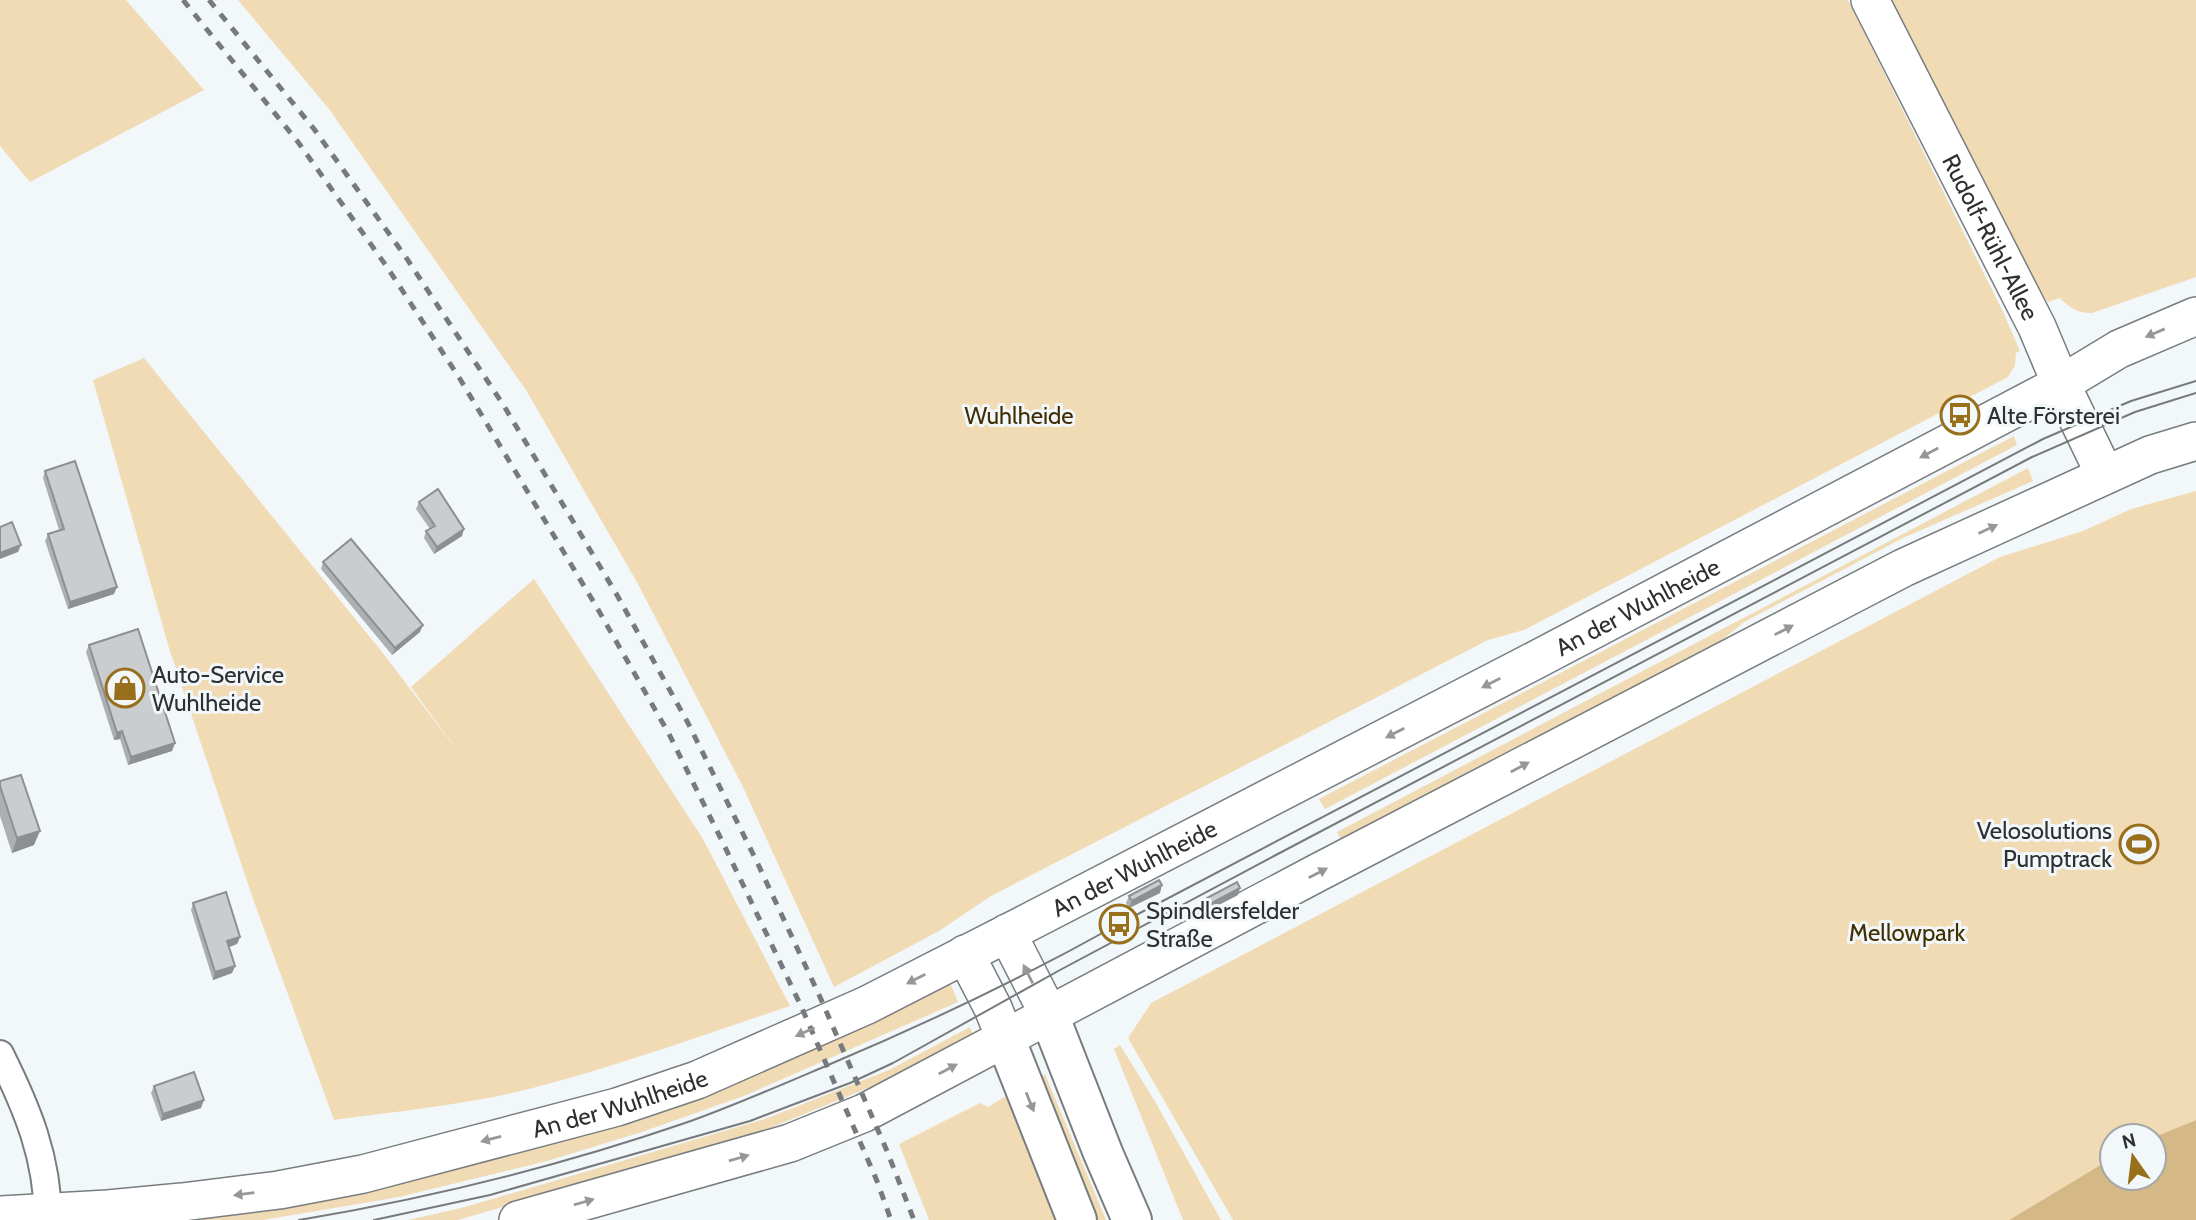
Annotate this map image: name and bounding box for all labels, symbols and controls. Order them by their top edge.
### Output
street label: Rudolf-Rühl-Allee [1937,149,2045,325]
one-way arrow [2145,327,2165,339]
bus stop icon: Alte Försterei [1939,394,1981,436]
park label: Wuhlheide [964,401,1074,430]
place label: Alte Försterei [1987,401,2120,430]
one-way arrow [1919,448,1939,459]
one-way arrow [1978,524,1998,535]
street label: An der Wuhlheide [1550,551,1724,662]
one-way arrow [1774,624,1794,636]
place label: Auto-Service Wuhlheide [152,660,284,717]
shop icon: Auto-Service Wuhlheide [104,667,146,709]
one-way arrow [1481,678,1501,689]
one-way arrow [1385,727,1405,738]
one-way arrow [1510,761,1530,773]
street label: An der Wuhlheide [1047,813,1221,922]
place label: Velosolutions Pumptrack [1977,816,2112,873]
sports icon: Velosolutions Pumptrack [2118,823,2160,865]
one-way arrow [1309,867,1329,879]
place label: Spindlersfelder Straße [1146,896,1300,953]
bus stop icon: Spindlersfelder Straße [1098,903,1140,945]
park label: Mellowpark [1849,918,1965,947]
one-way arrow [1022,964,1034,984]
one-way arrow [906,974,926,985]
one-way arrow [795,1026,815,1038]
street label: An der Wuhlheide [529,1063,712,1143]
one-way arrow [938,1063,958,1074]
one-way arrow [1024,1091,1035,1112]
north arrow [2098,1122,2168,1192]
text: N [2120,1128,2138,1154]
one-way arrow [481,1135,502,1145]
one-way arrow [729,1152,750,1162]
one-way arrow [233,1189,255,1200]
one-way arrow [574,1196,595,1206]

